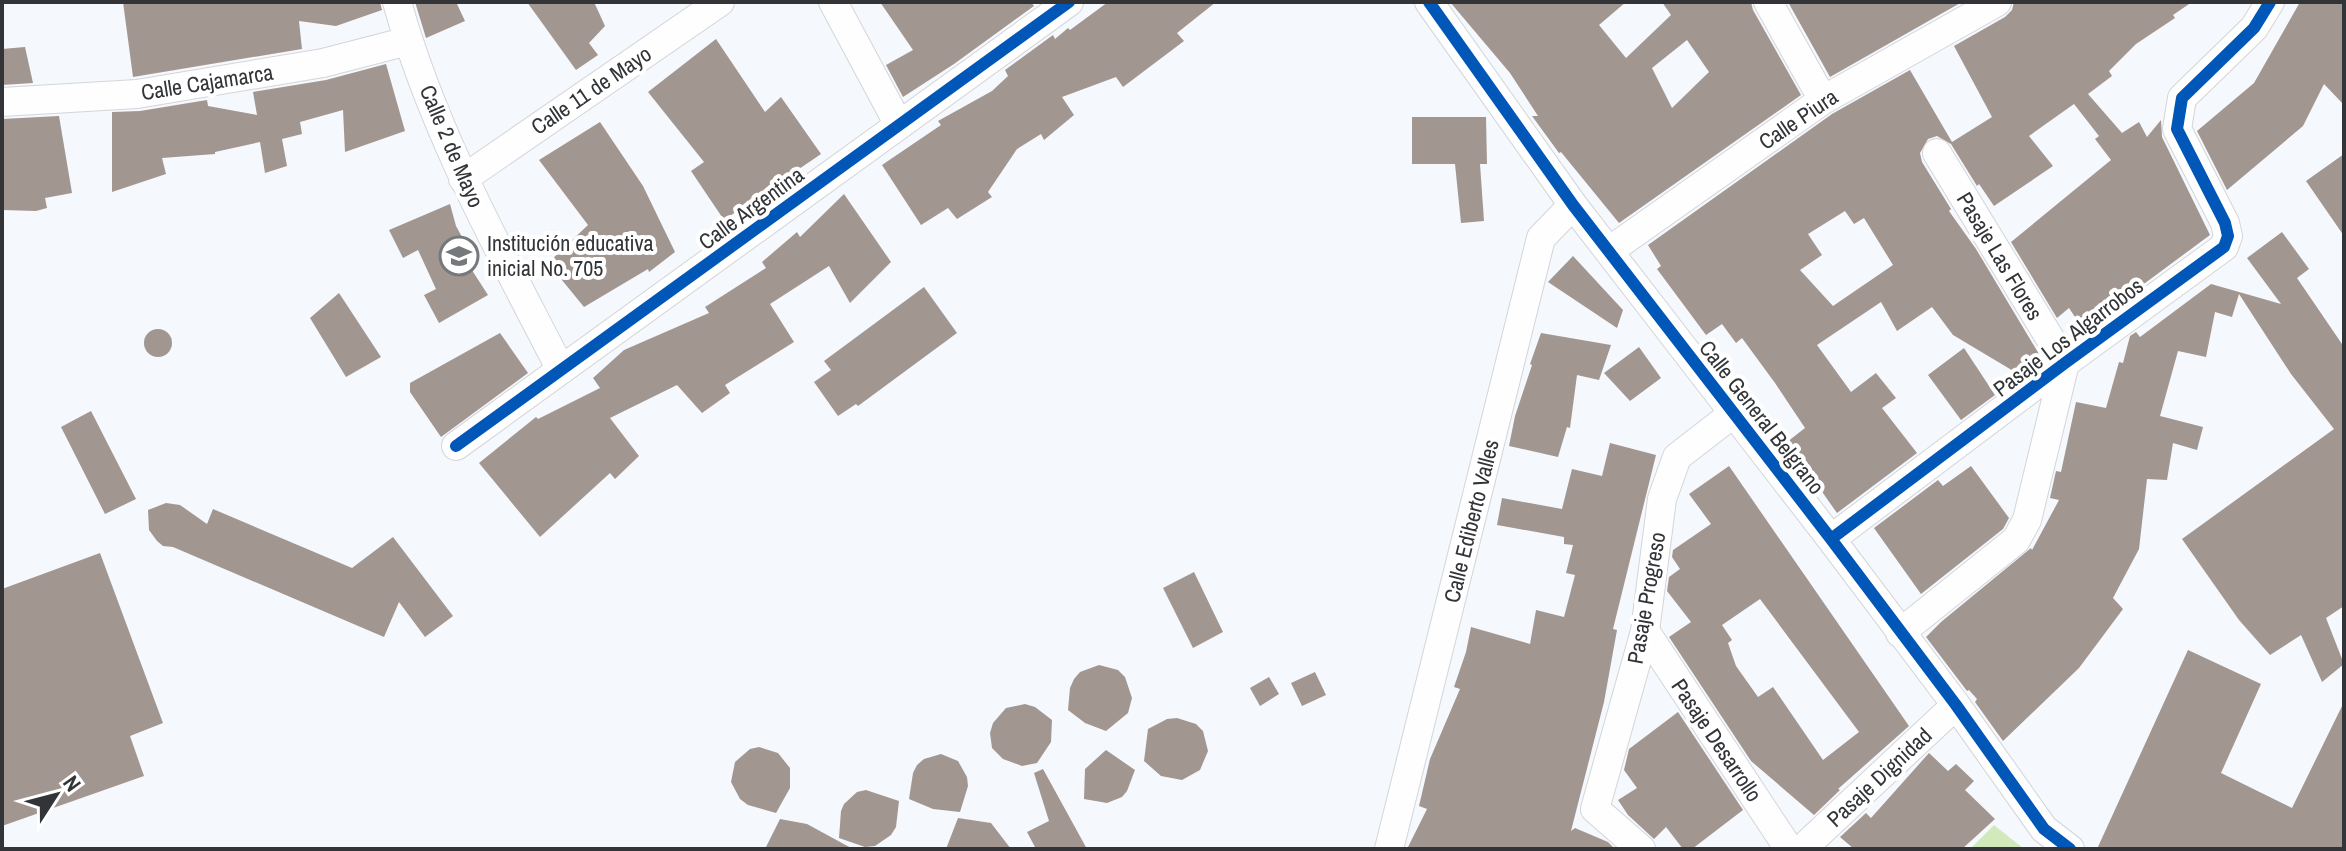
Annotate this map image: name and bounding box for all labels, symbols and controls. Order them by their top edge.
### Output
street label: Calle 11 de Mayo [525,39,657,141]
street label: Calle Cajamarca [139,57,275,107]
street label: Calle 2 de Mayo [413,80,491,212]
street label: Calle Piura [1753,82,1843,156]
street label: Calle Argentina [692,160,810,256]
street label: Pasaje Las Flores [1950,186,2050,326]
place label: Institución educativa inicial No. 705 [487,228,654,283]
school or university icon: Institución educativa inicial No. 705 [438,235,480,277]
street label: Pasaje Los Algarrobos [1987,271,2149,403]
street label: Calle General Belgrano [1692,334,1832,500]
street label: Calle Ediberto Valles [1436,436,1506,606]
street label: Pasaje Progreso [1620,530,1672,666]
street label: Pasaje Desarrollo [1665,673,1769,807]
street label: Pasaje Dignidad [1820,721,1938,833]
north arrow [16,755,96,835]
text: N [56,769,88,797]

